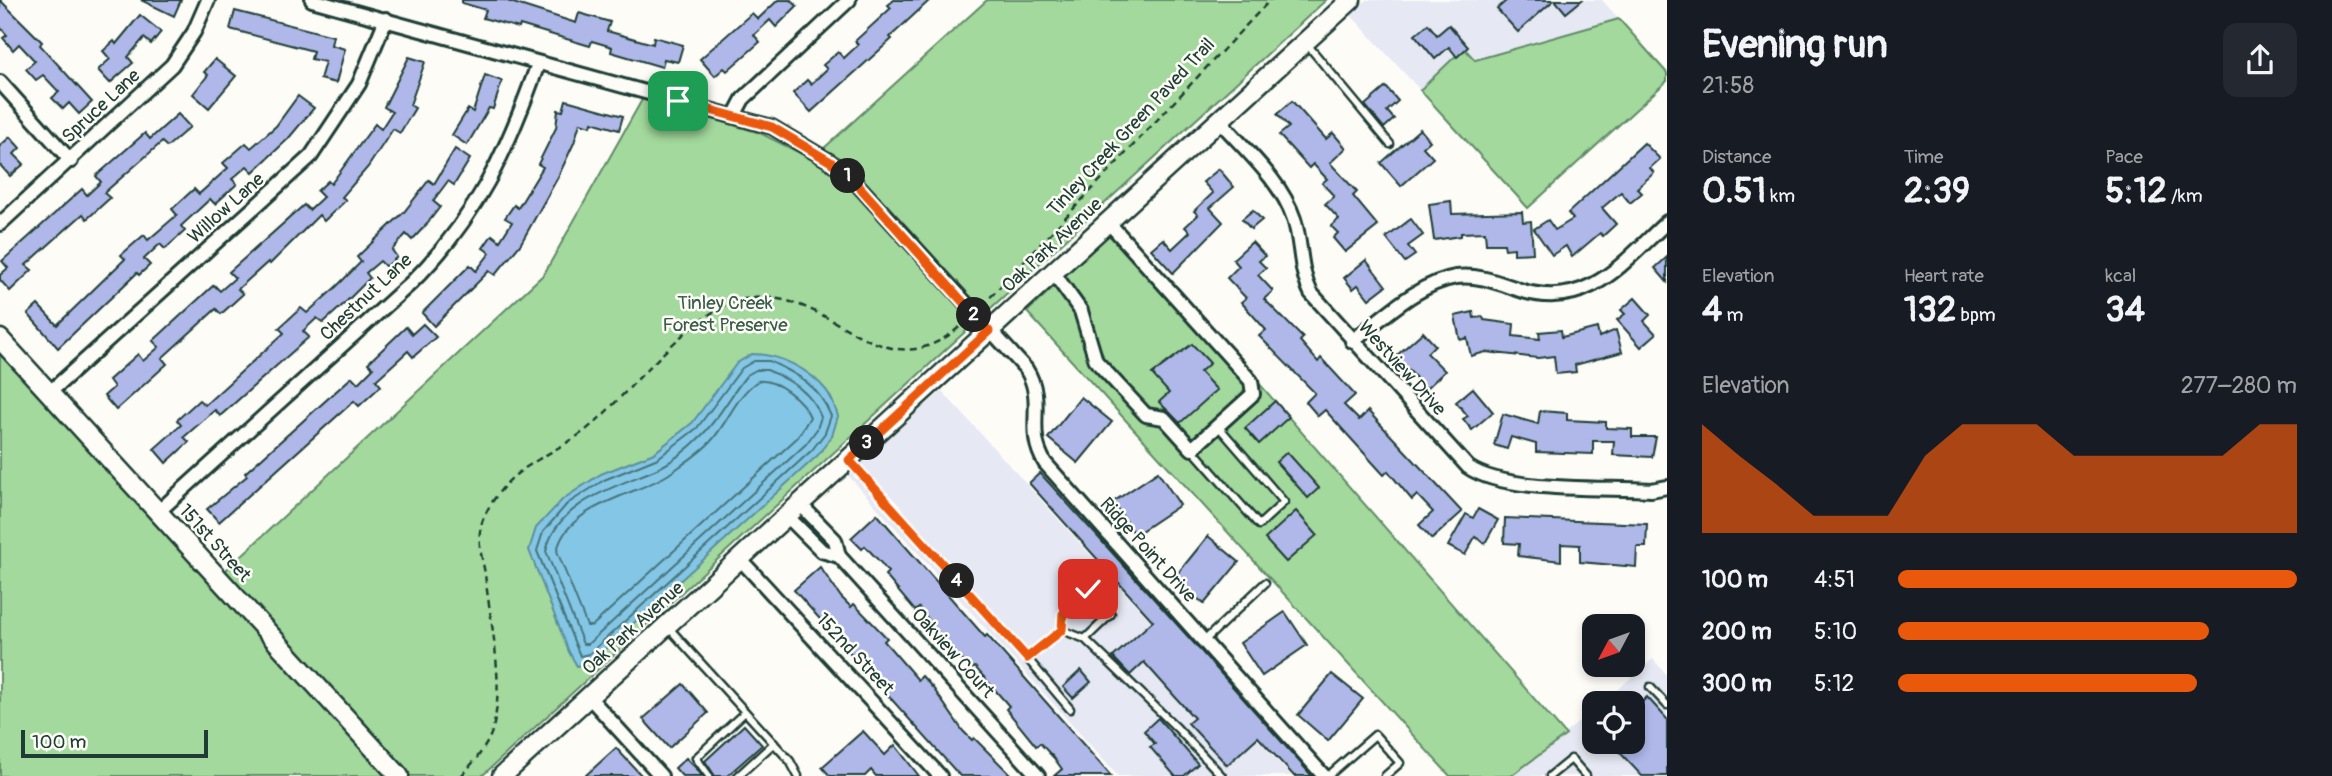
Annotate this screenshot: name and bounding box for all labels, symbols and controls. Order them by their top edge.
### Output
text: Evening run [1702,21,1888,69]
button: share [2223,23,2297,97]
street label: Tinley Creek Green Paved Trail [1042,33,1220,221]
street label: Spruce Lane [57,63,146,148]
pin [648,71,708,131]
text: 21:58 [1702,71,1754,100]
icon: arrive [659,82,697,120]
text: Distance [1702,145,1771,169]
text: Time [1904,145,1943,169]
text: Pace [2105,145,2143,169]
pin: 1 [830,158,866,194]
text: 1 [844,163,851,187]
street label: Willow Lane [183,167,270,249]
text: 0.51 [1702,169,1766,213]
text: 2:39 [1904,169,1970,213]
text: 5:12 [2105,169,2167,213]
text: km [1766,184,1795,208]
text: /km [2167,184,2203,208]
street label: Oak Park Avenue [997,192,1108,298]
street label: Chestnut Lane [315,248,418,346]
text: Elevation [1702,264,1774,288]
text: Heart rate [1904,264,1984,288]
text: kcal [2105,264,2136,288]
text: 4 [1702,288,1722,332]
text: 132 [1904,288,1956,332]
text: 34 [2105,288,2145,332]
park label: Tinley Creek Forest Preserve [662,291,788,337]
pin: 2 [956,298,992,332]
text: 2 [968,302,979,326]
text: m [1722,303,1743,327]
text: bpm [1956,303,1996,327]
street label: Westview Drive [1353,315,1452,421]
text: Elevation [1702,371,1790,400]
text: 277–280 m [2181,371,2297,400]
pin: 3 [850,426,884,460]
text: 3 [861,430,872,454]
street label: Ridge Point Drive [1094,492,1202,608]
street label: 151st Street [174,499,257,587]
pin [1058,559,1118,619]
pin: 4 [940,564,974,598]
text: 100 m [1702,565,1768,594]
text: 4:51 [1814,565,1855,594]
text: 4 [951,568,962,592]
icon: check [1069,570,1107,608]
street label: Oak Park Avenue [577,576,689,680]
street label: Oakview Court [906,603,1000,703]
street label: 152nd Street [811,608,899,700]
north arrow [1582,614,1645,677]
map controls [1582,614,1645,754]
text: 200 m [1702,617,1772,646]
text: 5:10 [1814,617,1857,646]
text: 300 m [1702,669,1772,698]
text: 5:12 [1814,669,1854,698]
button: locate [1582,691,1645,754]
scale bar [21,727,208,759]
text: 100 m [32,730,86,754]

